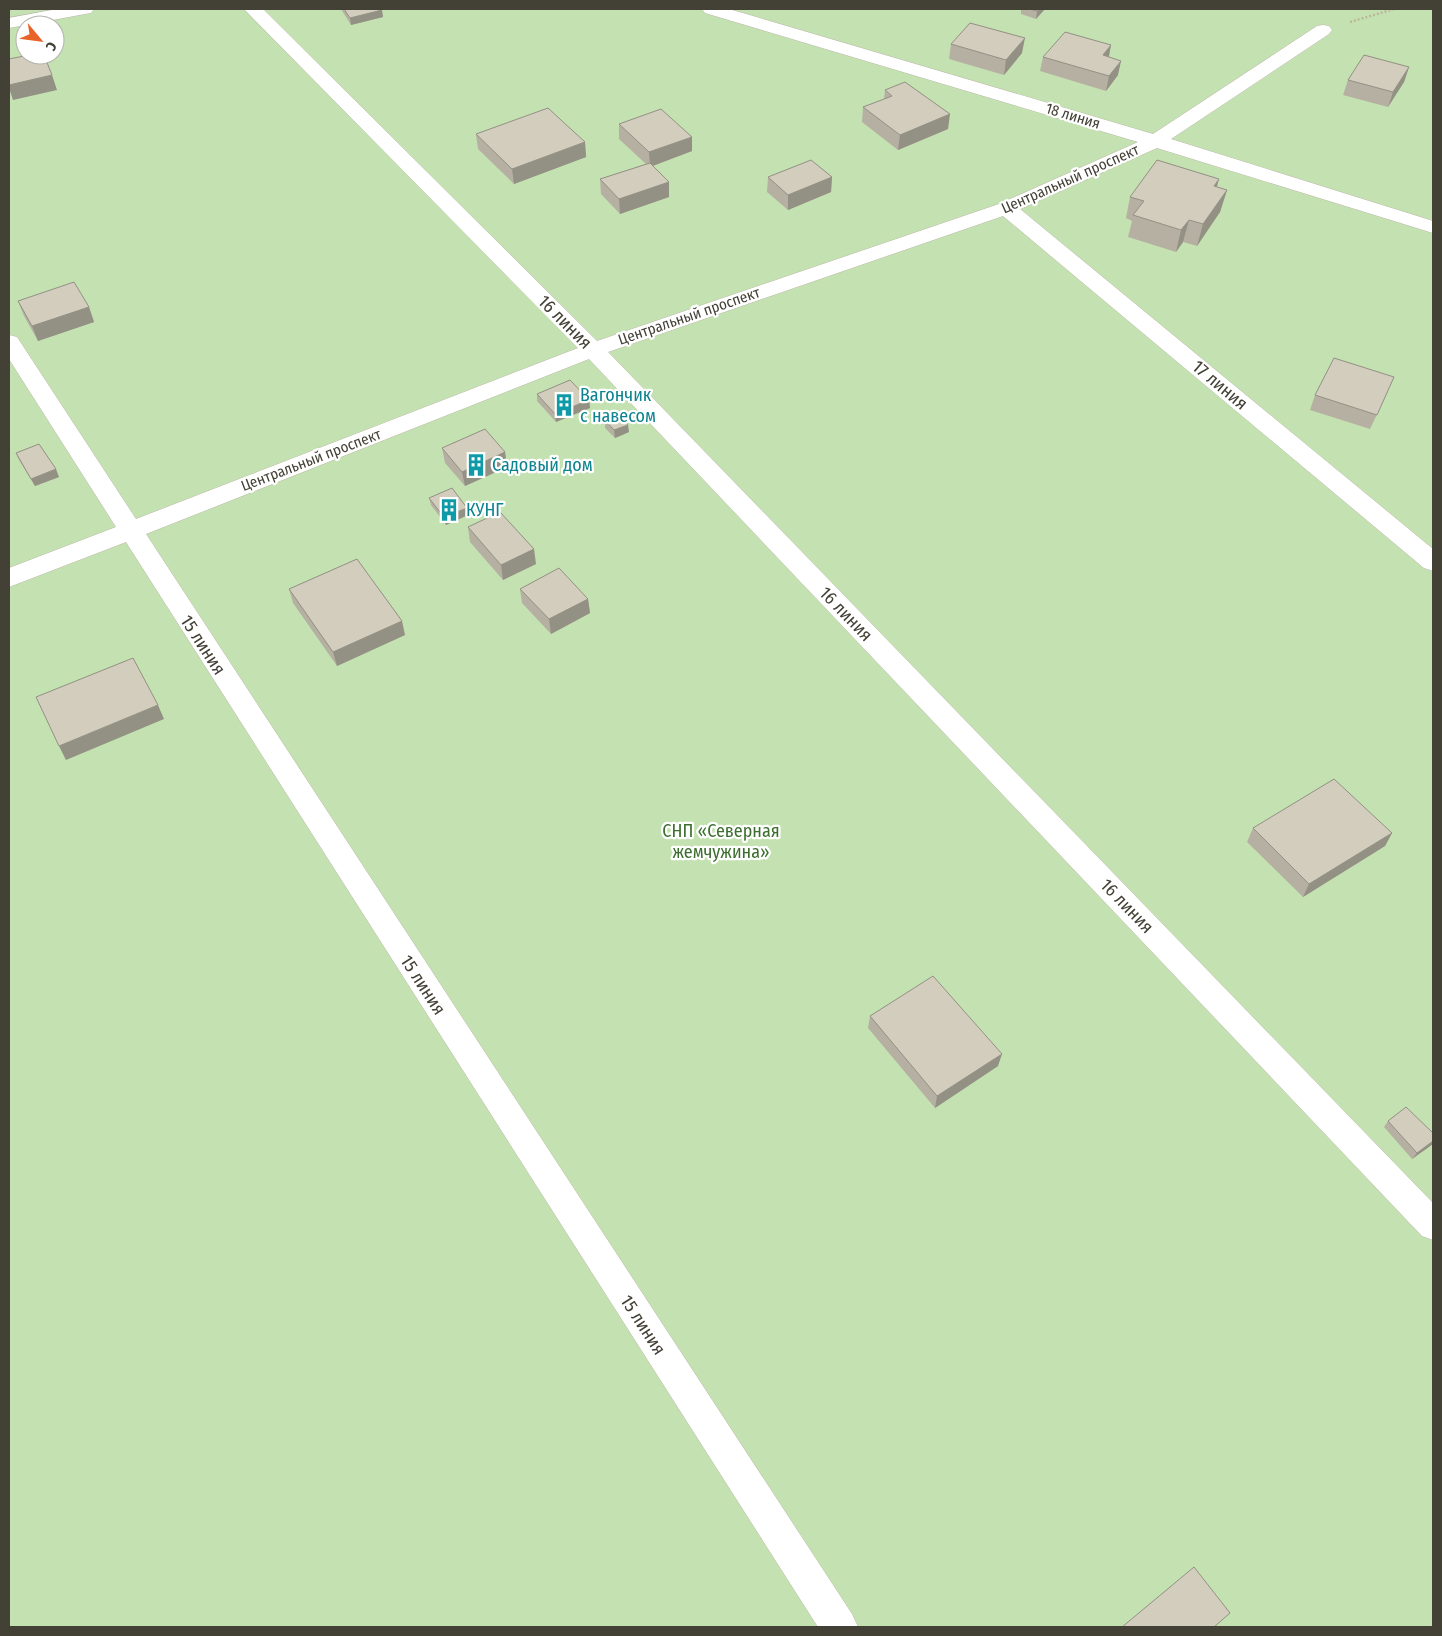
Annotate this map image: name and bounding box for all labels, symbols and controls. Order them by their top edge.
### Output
north arrow [15,15,65,65]
text: С [41,39,60,54]
street label: 18 линия [1044,99,1102,133]
street label: Центральный проспект [998,140,1142,217]
street label: Центральный проспект [616,283,763,349]
street label: 16 линия [533,290,597,354]
street label: 17 линия [1188,355,1252,415]
place label: Вагончик с навесом [580,384,656,427]
building icon: Вагончик с навесом [551,392,577,418]
street label: Центральный проспект [238,425,384,495]
building icon: Садовый дом [463,452,489,478]
place label: Садовый дом [492,454,593,476]
building icon: КУНГ [436,497,462,523]
place label: КУНГ [466,499,504,521]
street label: 16 линия [815,582,877,646]
street label: 15 линия [176,611,230,679]
park label: СНП «Северная жемчужина» [662,820,780,863]
street label: 16 линия [1096,874,1158,938]
street label: 15 линия [396,951,450,1019]
street label: 15 линия [616,1291,670,1359]

